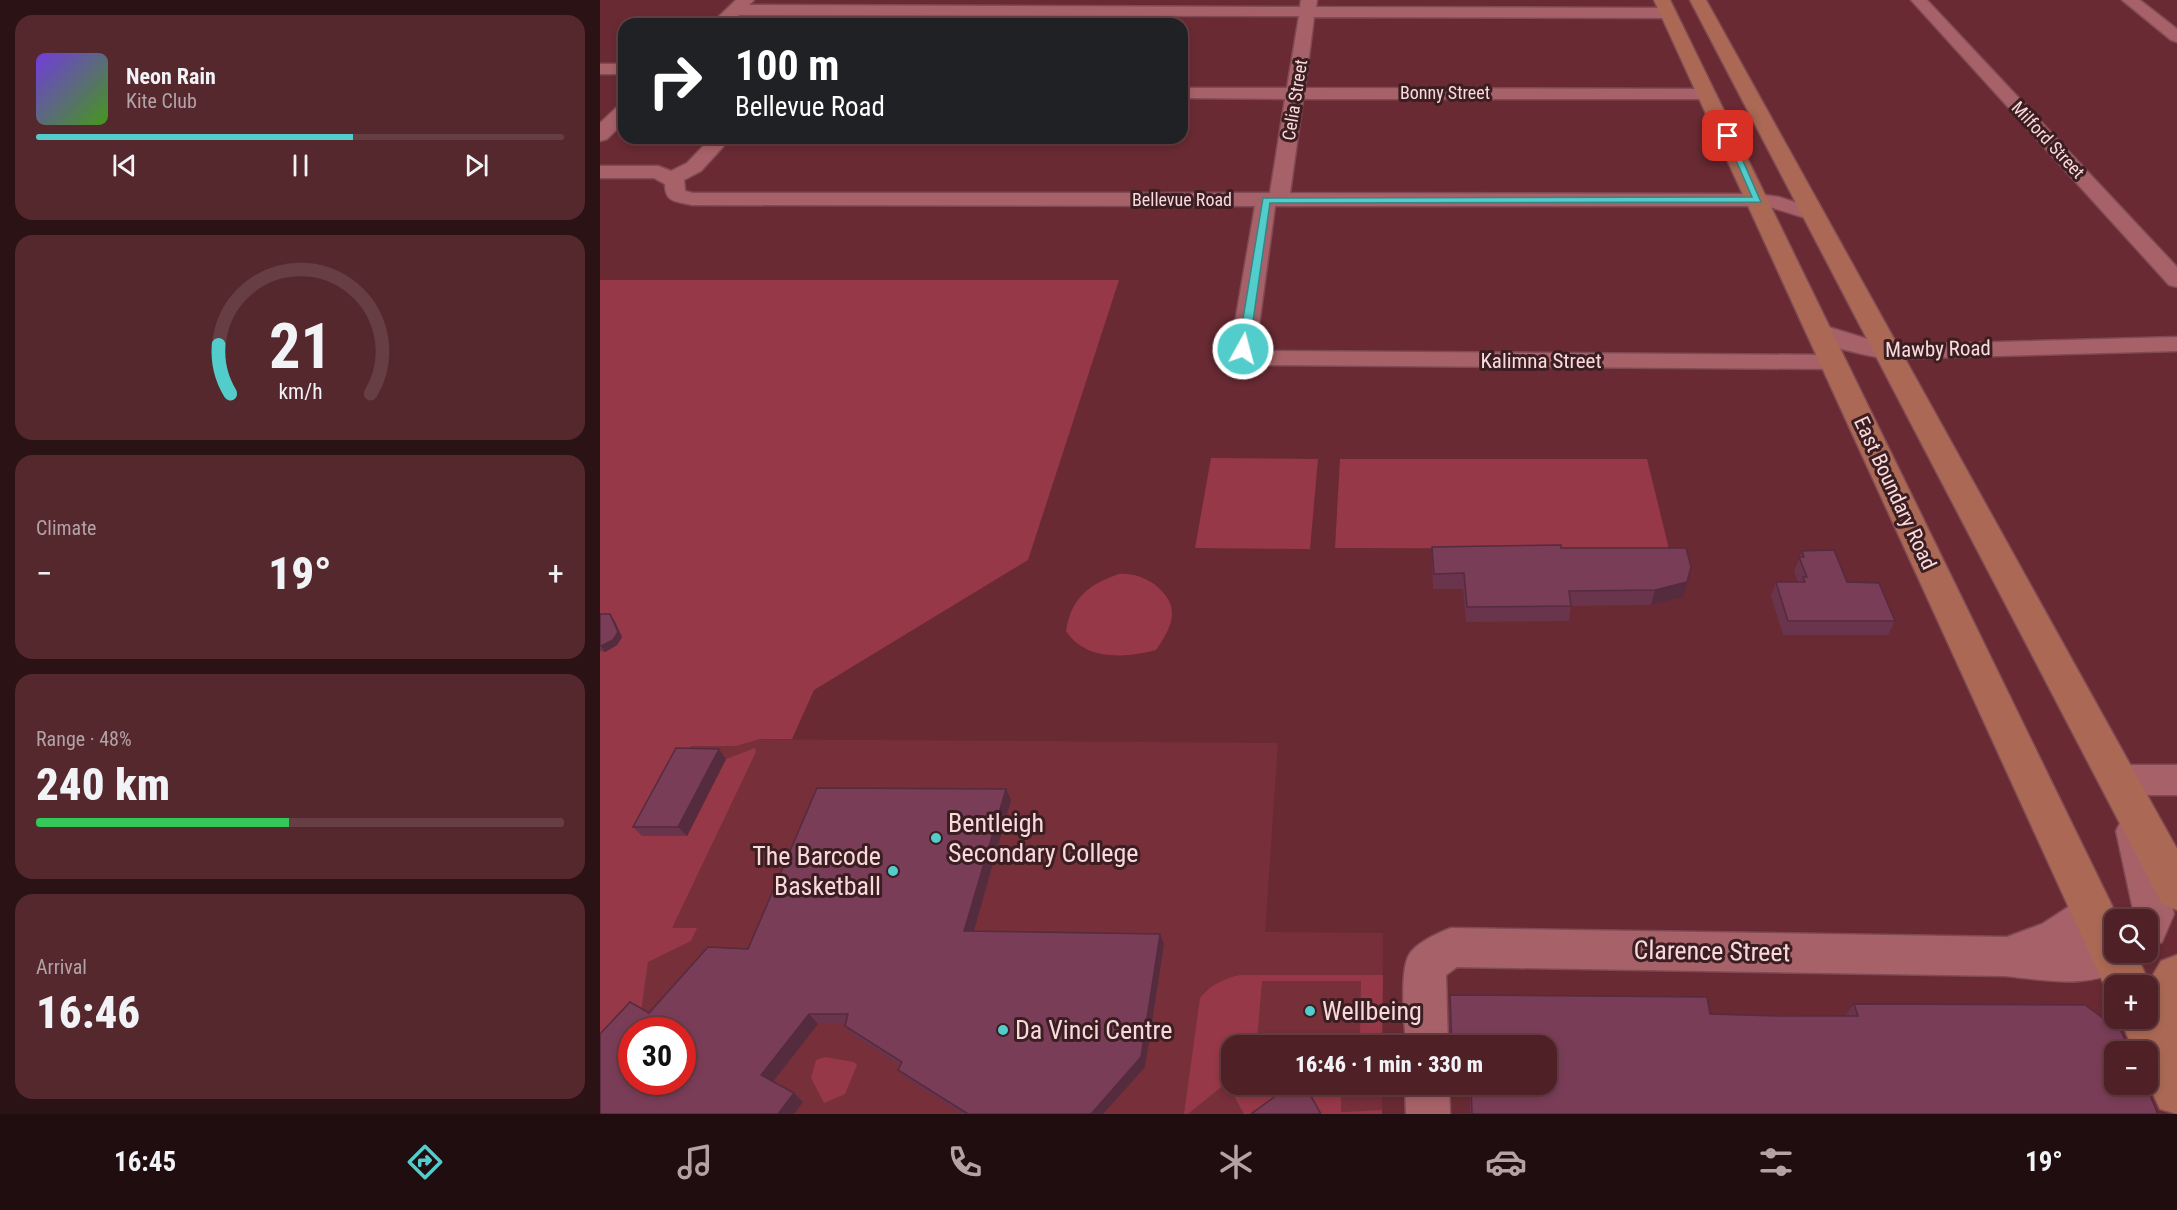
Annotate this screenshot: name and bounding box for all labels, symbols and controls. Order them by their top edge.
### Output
text: 100 m [735,41,840,90]
icon: right [636,42,714,120]
street label: Celia Street [1278,58,1311,142]
text: Neon Rain [126,64,216,89]
street label: Bonny Street [1400,82,1490,103]
text: Kite Club [126,89,197,113]
text: Bellevue Road [735,91,885,123]
street label: Milford Street [2008,97,2089,182]
pin [1702,110,1753,161]
icon: arrive [1711,119,1744,152]
icon: previous [108,149,141,182]
icon: pause [284,149,317,182]
icon: next [460,149,493,182]
street label: Bellevue Road [1132,189,1232,210]
text: 21 [268,310,332,383]
position arrow [1211,317,1275,381]
street label: Mawby Road [1885,336,1991,362]
street label: Kalimna Street [1480,349,1602,373]
text: km/h [278,380,322,405]
street label: East Boundary Road [1849,413,1941,573]
text: Climate [36,516,96,540]
text: 19° [268,547,332,600]
text: − [36,554,53,593]
text: + [548,554,564,593]
text: Range · 48% [36,727,132,751]
text: 240 km [36,758,170,811]
place label: Bentleigh Secondary College [948,808,1139,868]
marker: Bentleigh Secondary College [929,831,943,845]
place label: The Barcode Basketball [752,841,881,901]
marker: The Barcode Basketball [886,864,900,878]
map controls [2104,909,2158,1095]
button: search [2104,909,2158,963]
street label: Clarence Street [1633,935,1791,967]
text: Arrival [36,955,87,979]
button: + [2104,975,2158,1029]
text: 16:46 [36,986,140,1039]
place label: Wellbeing [1322,996,1422,1026]
marker: Wellbeing [1303,1004,1317,1018]
place label: Da Vinci Centre [1015,1015,1172,1045]
speed limit sign: 30 [618,1017,696,1095]
marker: Da Vinci Centre [996,1023,1010,1037]
button: − [2104,1041,2158,1095]
text: 16:46 · 1 min · 330 m [1295,1052,1483,1077]
icon: directions [404,1141,446,1183]
icon: music [674,1141,716,1183]
icon: phone [944,1141,986,1183]
icon: climate [1215,1141,1257,1183]
icon: car [1485,1141,1527,1183]
icon: filters [1755,1141,1797,1183]
text: 16:45 [114,1146,176,1178]
text: 19° [2025,1146,2063,1178]

